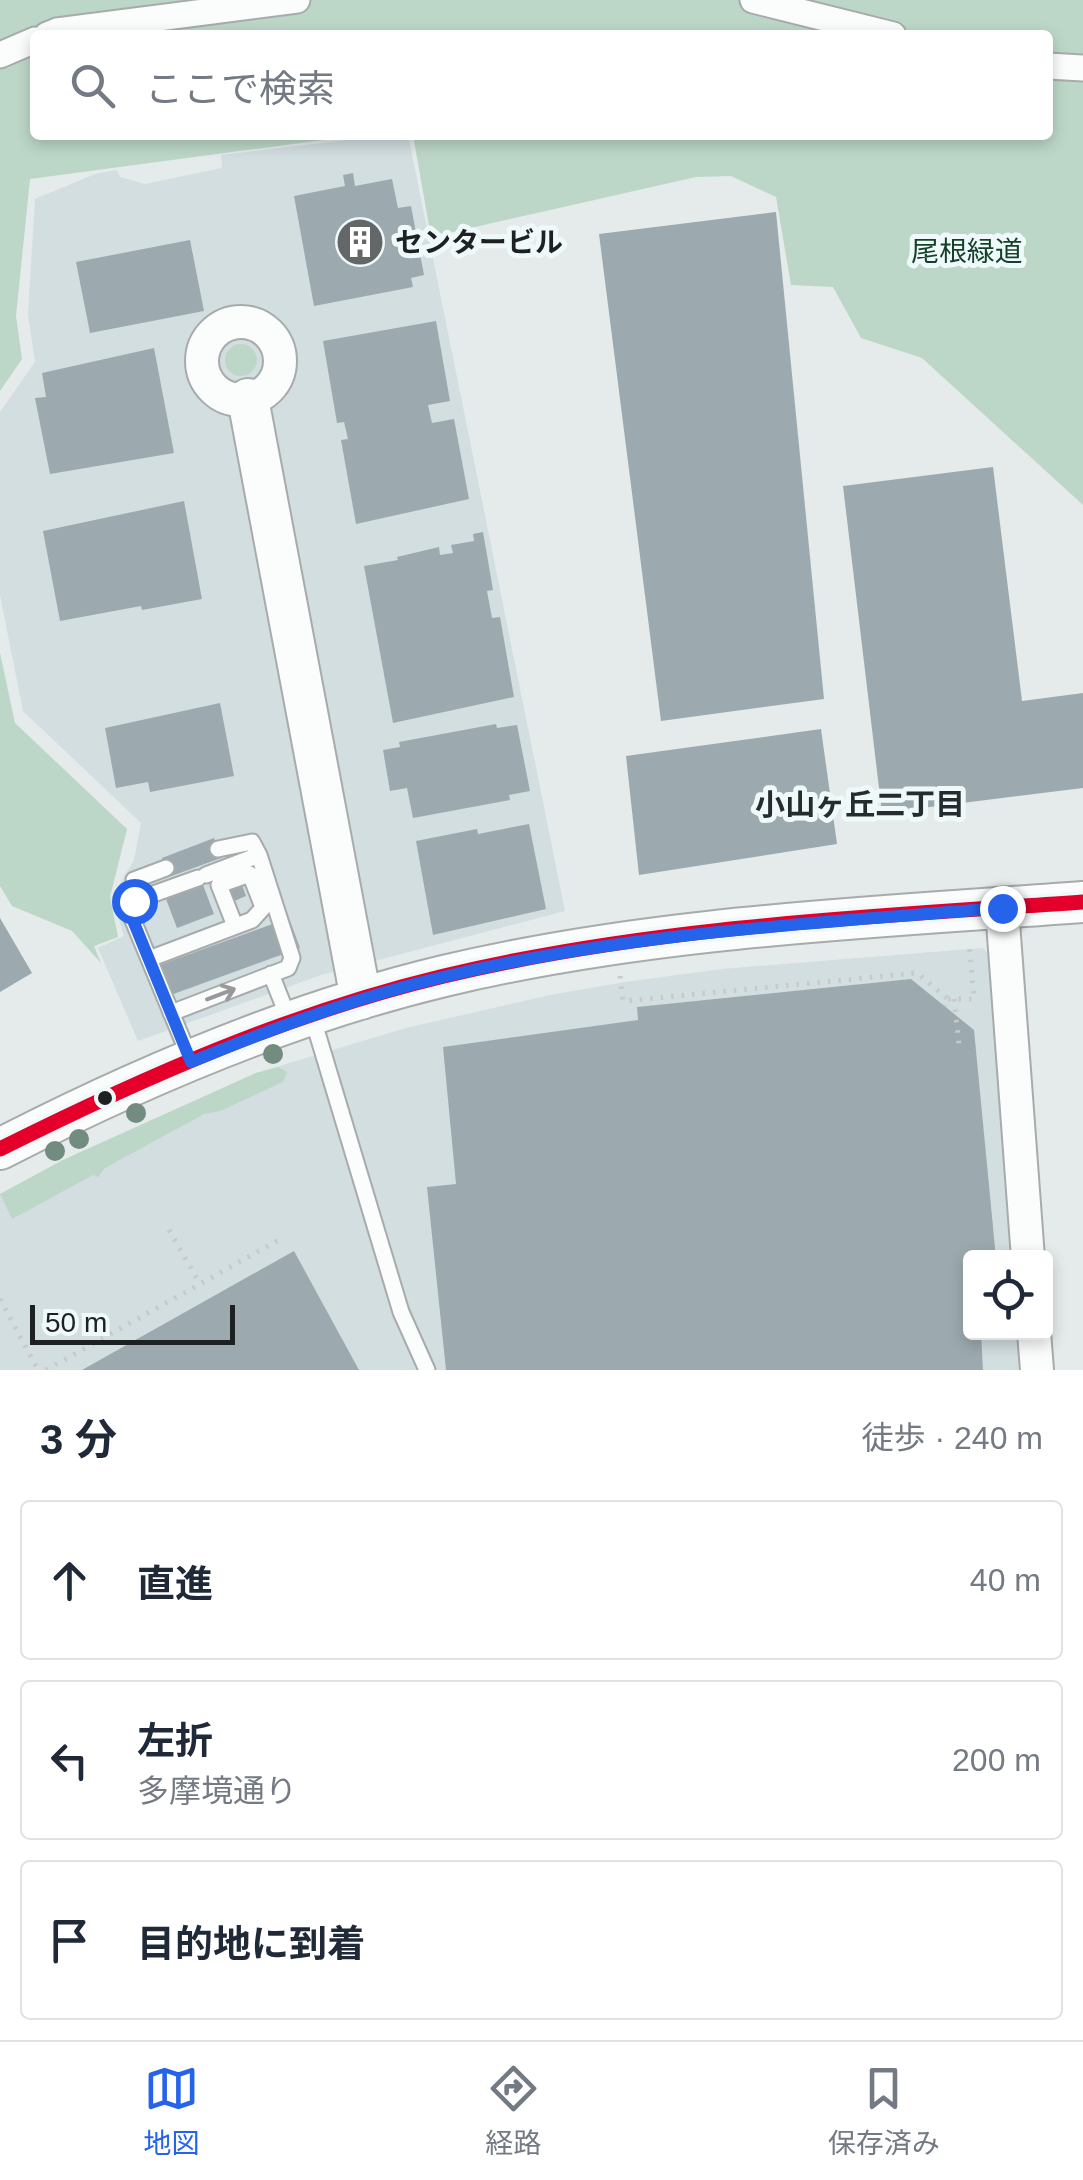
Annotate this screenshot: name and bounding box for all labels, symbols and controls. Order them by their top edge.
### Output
search box [30,30,1053,140]
icon: search [65,58,120,113]
text: ここで検索 [145,68,335,110]
building icon: センタービル [334,216,386,268]
place label: センタービル [395,227,563,258]
park label: 尾根緑道 [911,236,1023,267]
district label: 小山ヶ丘二丁目 [755,788,965,821]
route start [112,879,158,925]
route end [980,886,1026,932]
one-way arrow [206,983,236,1001]
unlabelled marker [95,1088,115,1108]
map controls [963,1250,1053,1340]
button: locate [963,1250,1053,1340]
scale bar [30,1300,235,1344]
text: 50 m [45,1307,107,1338]
text: 3 分 [40,1416,117,1463]
text: 徒歩 · 240 m [862,1420,1043,1456]
icon: ahead [42,1553,97,1608]
text: 40 m [970,1562,1041,1598]
text: 直進 [137,1563,213,1605]
text: 左折 [137,1720,213,1762]
icon: left [42,1733,97,1788]
text: 200 m [952,1742,1041,1778]
text: 多摩境通り [137,1773,297,1809]
icon: arrive [42,1913,97,1968]
text: 目的地に到着 [137,1923,365,1965]
tab: 地図 [143,2061,199,2161]
tab: 経路 [485,2061,542,2161]
tab: 保存済み [828,2061,940,2161]

